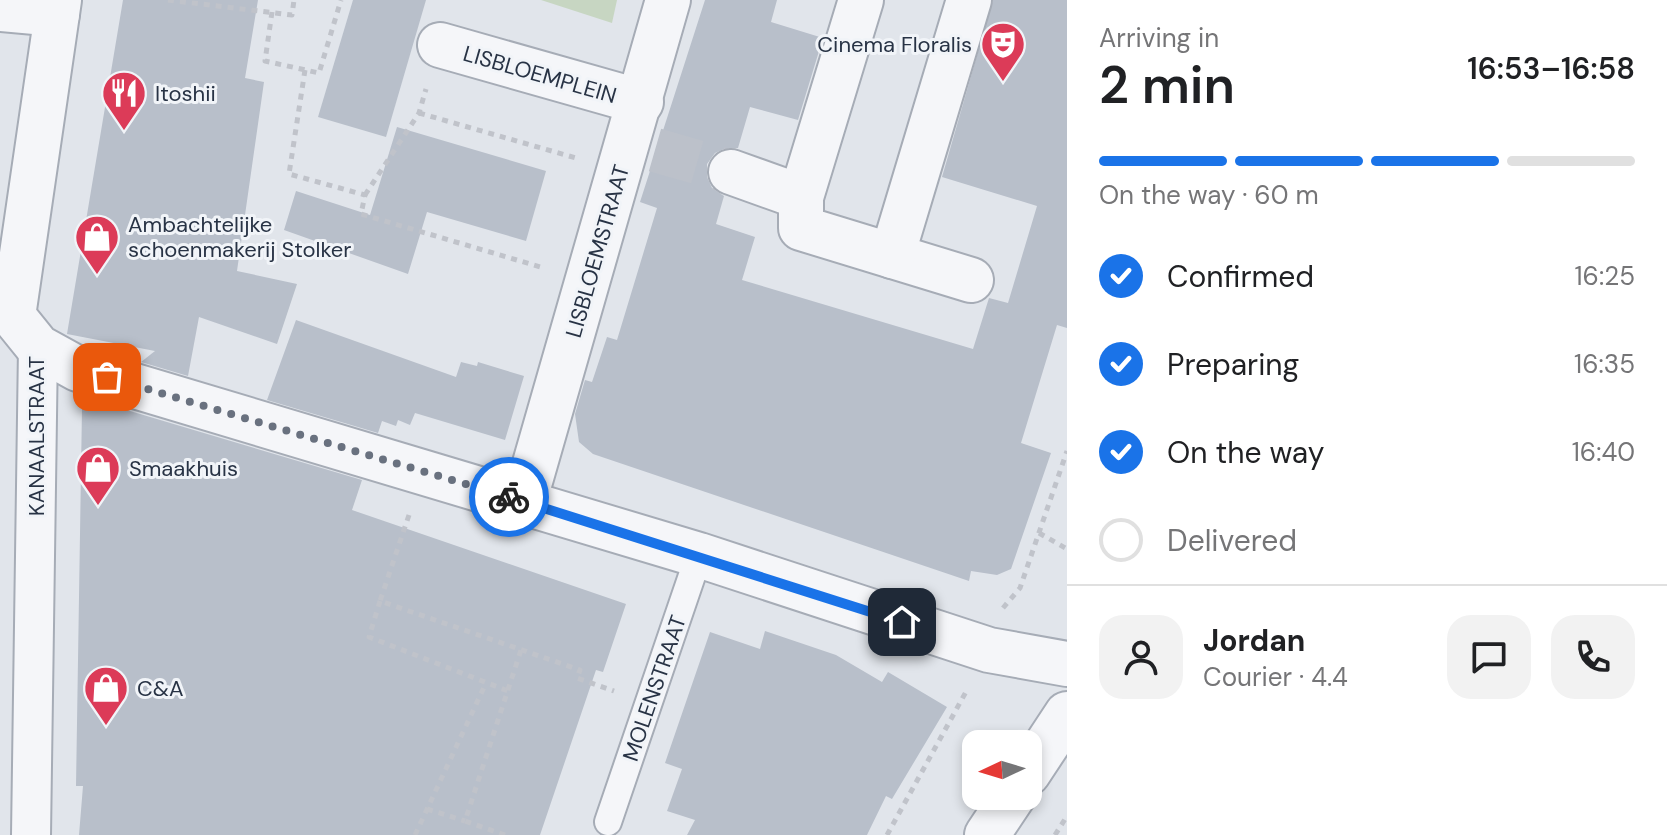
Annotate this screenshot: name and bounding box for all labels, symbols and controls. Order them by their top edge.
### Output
theatre icon: Cinema Floralis [979,20,1027,83]
text: Arriving in [1099,21,1219,55]
place label: Cinema Floralis [817,30,972,59]
street label: LISBLOEMPLEIN [460,39,620,110]
text: 16:53–16:58 [1467,49,1635,88]
text: 2 min [1099,51,1235,119]
restaurant icon: Itoshii [100,69,148,132]
place label: Itoshii [155,79,216,108]
street label: LISBLOEMSTRAAT [559,161,636,341]
text: On the way · 60 m [1099,178,1319,212]
place label: Ambachtelijke schoenmakerij Stolker [128,210,351,264]
shop icon: Ambachtelijke schoenmakerij Stolker [73,213,121,276]
icon: check [1099,254,1143,298]
text: Confirmed [1167,257,1314,296]
text: 16:25 [1574,259,1635,293]
icon: check [1099,342,1143,386]
pin [73,343,141,411]
text: Preparing [1167,345,1299,384]
text: 16:35 [1574,347,1635,381]
icon: bag [85,355,129,399]
street label: KANAALSTRAAT [22,356,51,516]
icon: check [1099,430,1143,474]
text: On the way [1167,433,1324,472]
text: 16:40 [1572,435,1635,469]
shop icon: Smaakhuis [74,444,122,507]
place label: Smaakhuis [129,454,238,483]
courier [469,457,549,537]
icon: bike [487,475,531,519]
text: Delivered [1167,521,1297,560]
pin [868,588,936,656]
icon: home [880,600,924,644]
street label: MOLENSTRAAT [616,611,693,765]
button: person [1099,615,1183,699]
button: chat [1447,615,1531,699]
button: phone [1551,615,1635,699]
text: Jordan [1203,621,1305,660]
text: Courier · 4.4 [1203,660,1348,694]
shop icon: C&A [82,664,130,727]
place label: C&A [137,674,184,703]
north arrow [962,730,1042,810]
map controls [962,730,1042,810]

